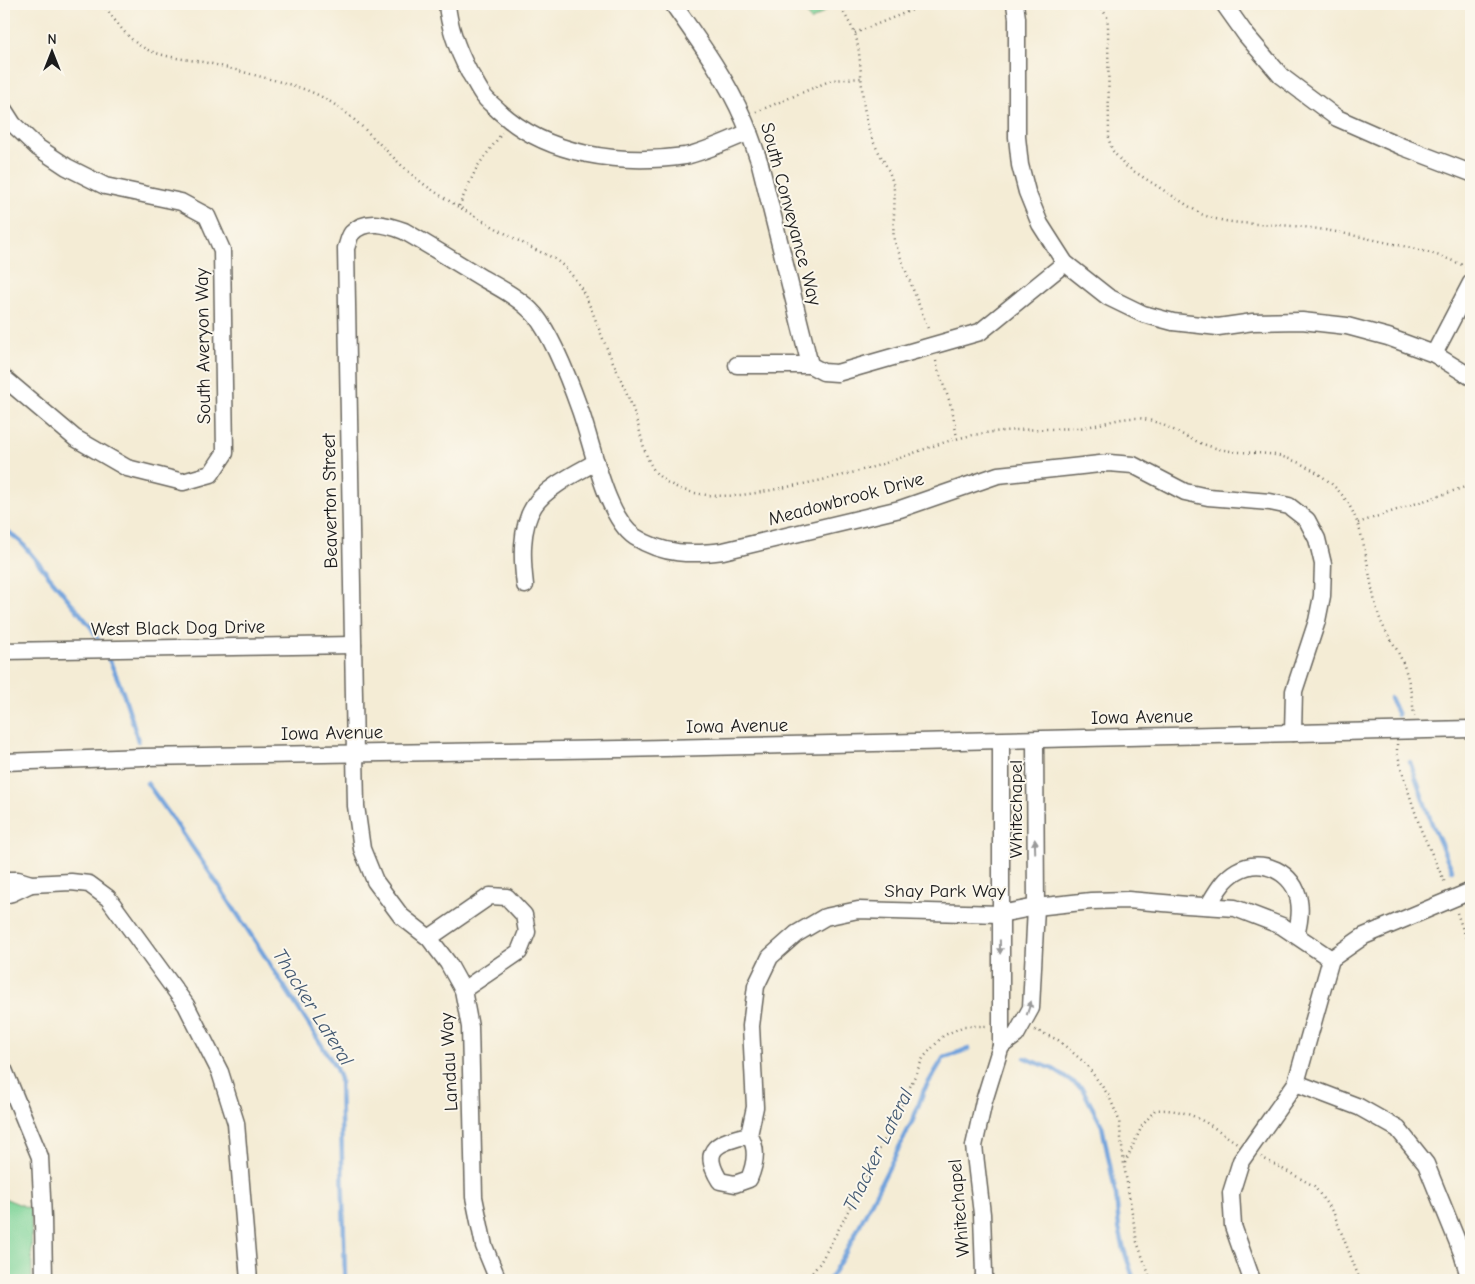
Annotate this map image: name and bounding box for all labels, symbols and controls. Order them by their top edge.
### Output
north arrow [28,28,78,78]
text: N [47,31,57,48]
street label: South Conveyance Way [756,120,826,308]
street label: South Averyon Way [191,267,215,424]
street label: Beaverton Street [318,433,342,569]
street label: Meadowbrook Drive [766,468,926,530]
street label: West Black Dog Drive [91,615,265,641]
street label: Iowa Avenue [1091,705,1193,729]
street label: Iowa Avenue [686,714,788,738]
street label: Iowa Avenue [281,721,383,745]
street label: Whitechapel [1005,760,1027,858]
one-way arrow [1031,838,1039,854]
street label: Shay Park Way [884,880,1006,902]
one-way arrow [996,939,1004,955]
water label: Thacker Lateral [268,944,358,1070]
one-way arrow [1026,1000,1034,1015]
street label: Landau Way [435,1012,463,1112]
water label: Thacker Lateral [838,1084,918,1215]
street label: Whitechapel [944,1158,974,1258]

